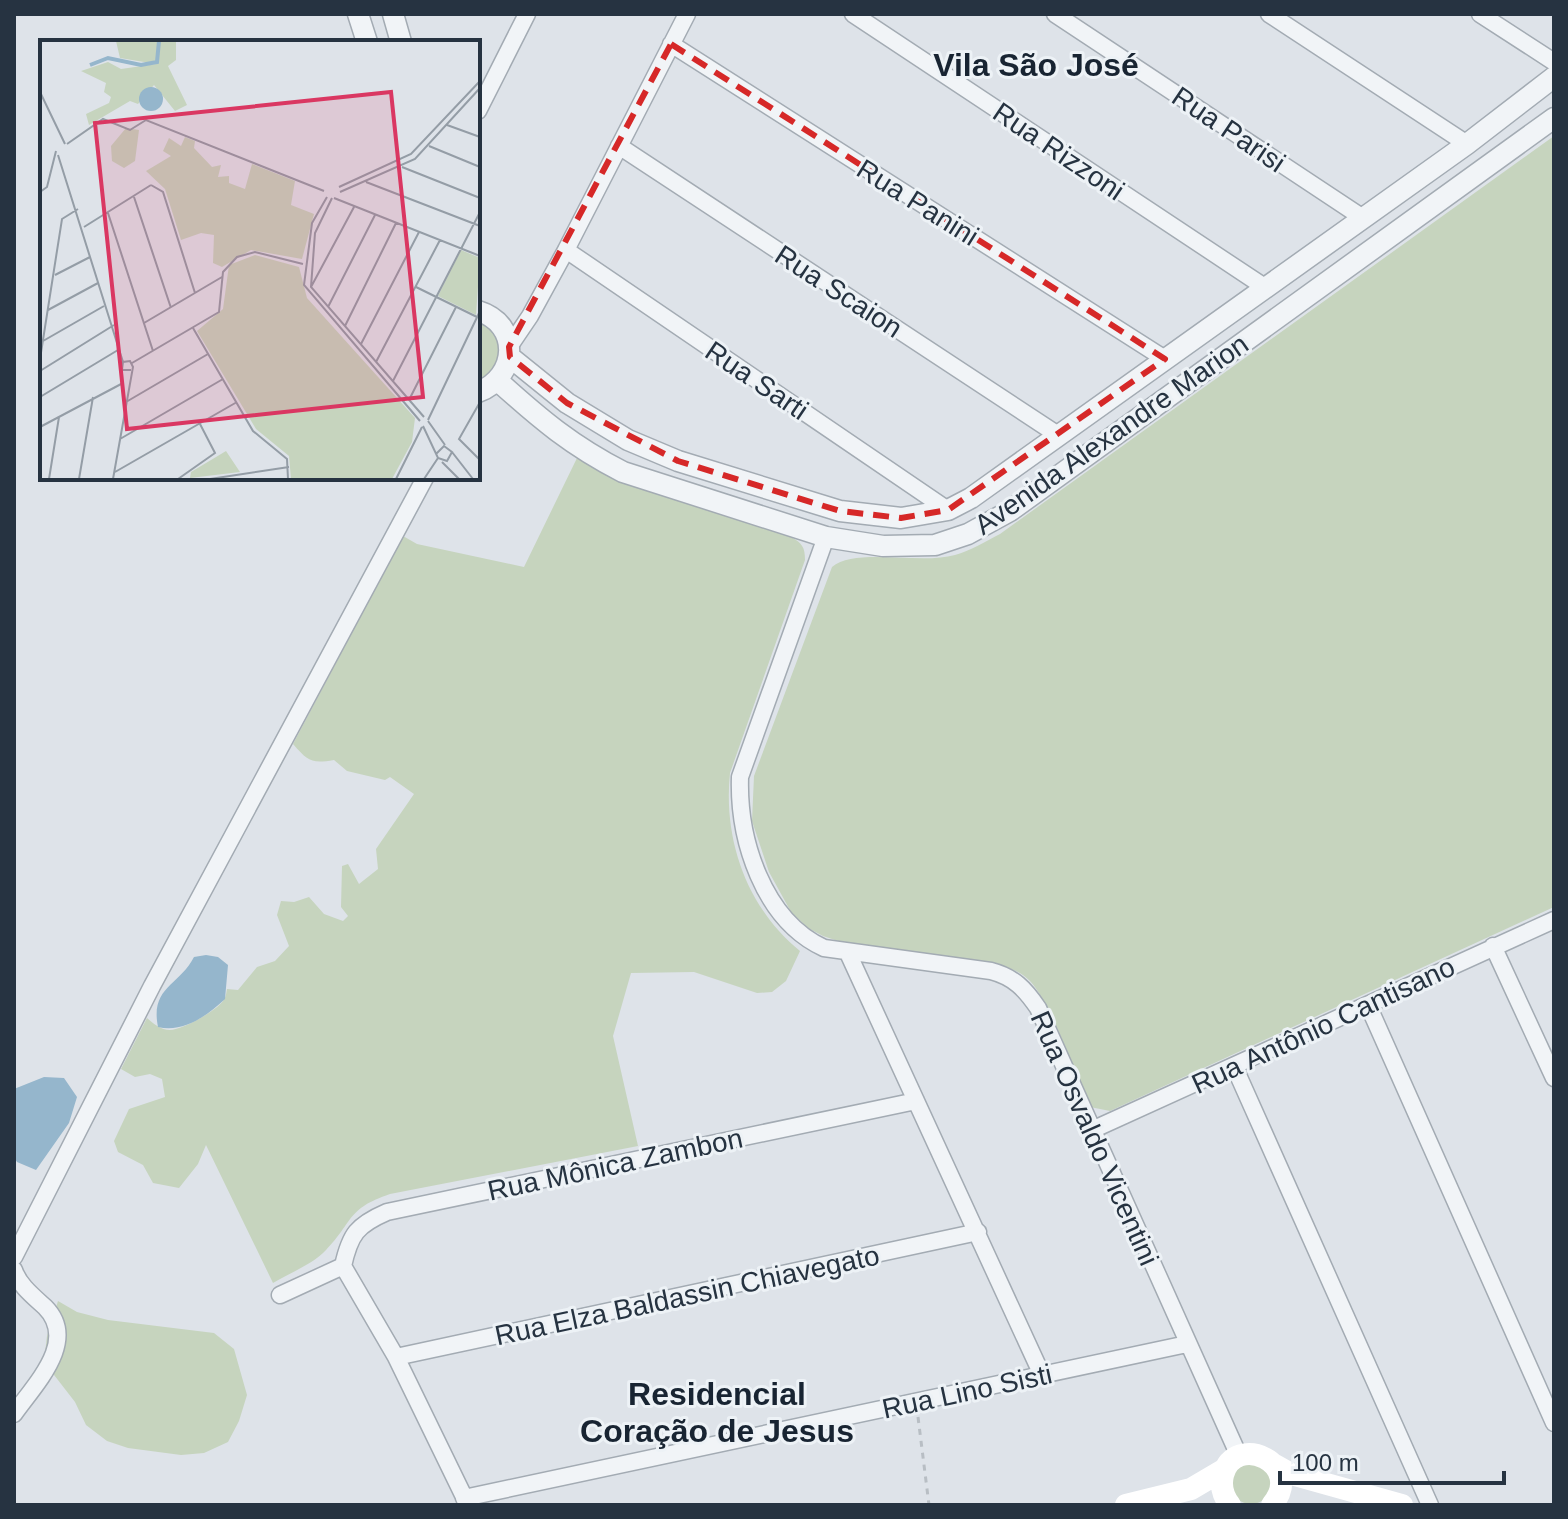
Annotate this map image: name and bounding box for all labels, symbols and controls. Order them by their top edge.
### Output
inset map [40,40,480,480]
district label: Vila São José [933,47,1139,83]
street label: Rua Parisi [1167,80,1291,178]
street label: Rua Rizzoni [987,96,1130,206]
street label: Rua Panini [851,153,984,252]
street label: Rua Scaion [770,239,908,344]
street label: Avenida Alexandre Marion [969,328,1254,541]
street label: Rua Sarti [700,335,814,426]
street label: Rua Antônio Cantisano [1187,951,1460,1100]
street label: Rua Osvaldo Vicentini [1024,1006,1165,1270]
street label: Rua Mônica Zambon [485,1122,745,1207]
street label: Rua Elza Baldassin Chiavegato [492,1240,882,1351]
street label: Rua Lino Sisti [879,1358,1055,1425]
district label: Residencial Coração de Jesus [580,1376,854,1449]
scale bar [1280,1435,1504,1485]
text: 100 m [1292,1449,1359,1476]

